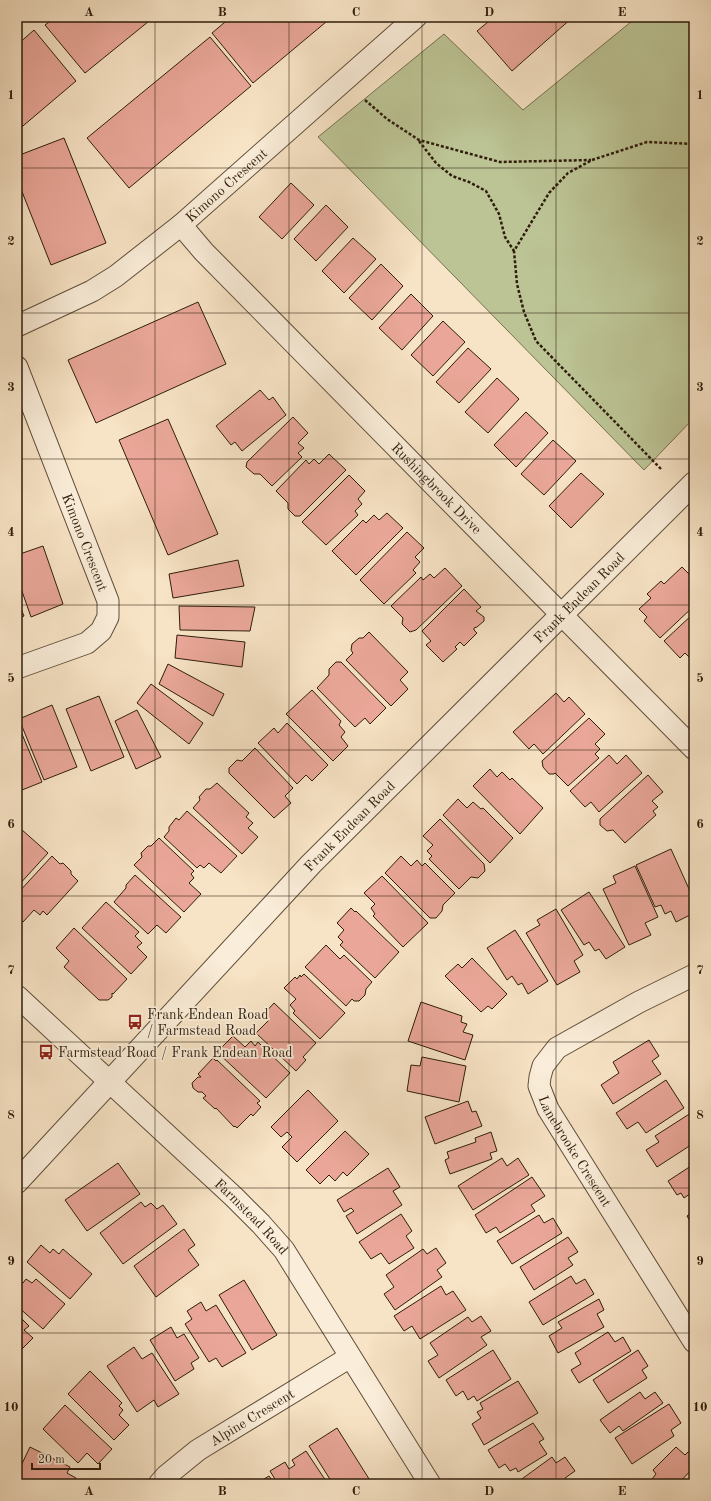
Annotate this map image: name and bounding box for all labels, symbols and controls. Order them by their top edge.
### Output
text: A [84,6,94,19]
text: B [217,6,227,19]
text: C [352,6,360,19]
text: D [484,6,494,19]
text: E [618,6,627,19]
text: 1 [7,89,15,102]
text: 1 [696,89,704,102]
street label: Kimono Crescent [183,146,270,225]
text: 2 [7,235,15,248]
text: 2 [696,235,704,248]
text: 3 [7,381,15,394]
text: 3 [696,381,704,394]
street label: Rushingbrook Drive [388,441,484,537]
street label: Kimono Crescent [59,492,110,593]
text: 4 [7,526,15,539]
text: 4 [696,526,704,539]
street label: Frank Endean Road [532,550,628,646]
text: 5 [7,672,15,685]
text: 5 [696,672,704,685]
street label: Frank Endean Road [302,779,398,874]
text: 6 [7,818,15,831]
text: 6 [696,818,704,831]
text: 7 [7,964,15,977]
text: 7 [696,964,704,977]
place label: Frank Endean Road / Farmstead Road [147,1008,268,1038]
bus stop icon: Frank Endean Road / Farmstead Road [126,1013,144,1031]
bus stop icon: Farmstead Road / Frank Endean Road [37,1043,55,1061]
place label: Farmstead Road / Frank Endean Road [58,1046,293,1060]
street label: Lanebrooke Crescent [535,1094,613,1210]
text: 8 [7,1109,15,1122]
text: 8 [696,1109,704,1122]
street label: Farmstead Road [211,1177,290,1257]
text: 9 [7,1255,15,1268]
text: 9 [696,1255,704,1268]
street label: Alpine Crescent [208,1387,297,1449]
text: 10 [3,1401,19,1414]
text: 10 [692,1401,708,1414]
scale bar [32,1445,100,1471]
text: 20 m [38,1454,65,1466]
text: A [84,1485,94,1498]
text: B [217,1485,227,1498]
text: C [352,1485,360,1498]
text: D [484,1485,494,1498]
text: E [618,1485,627,1498]

